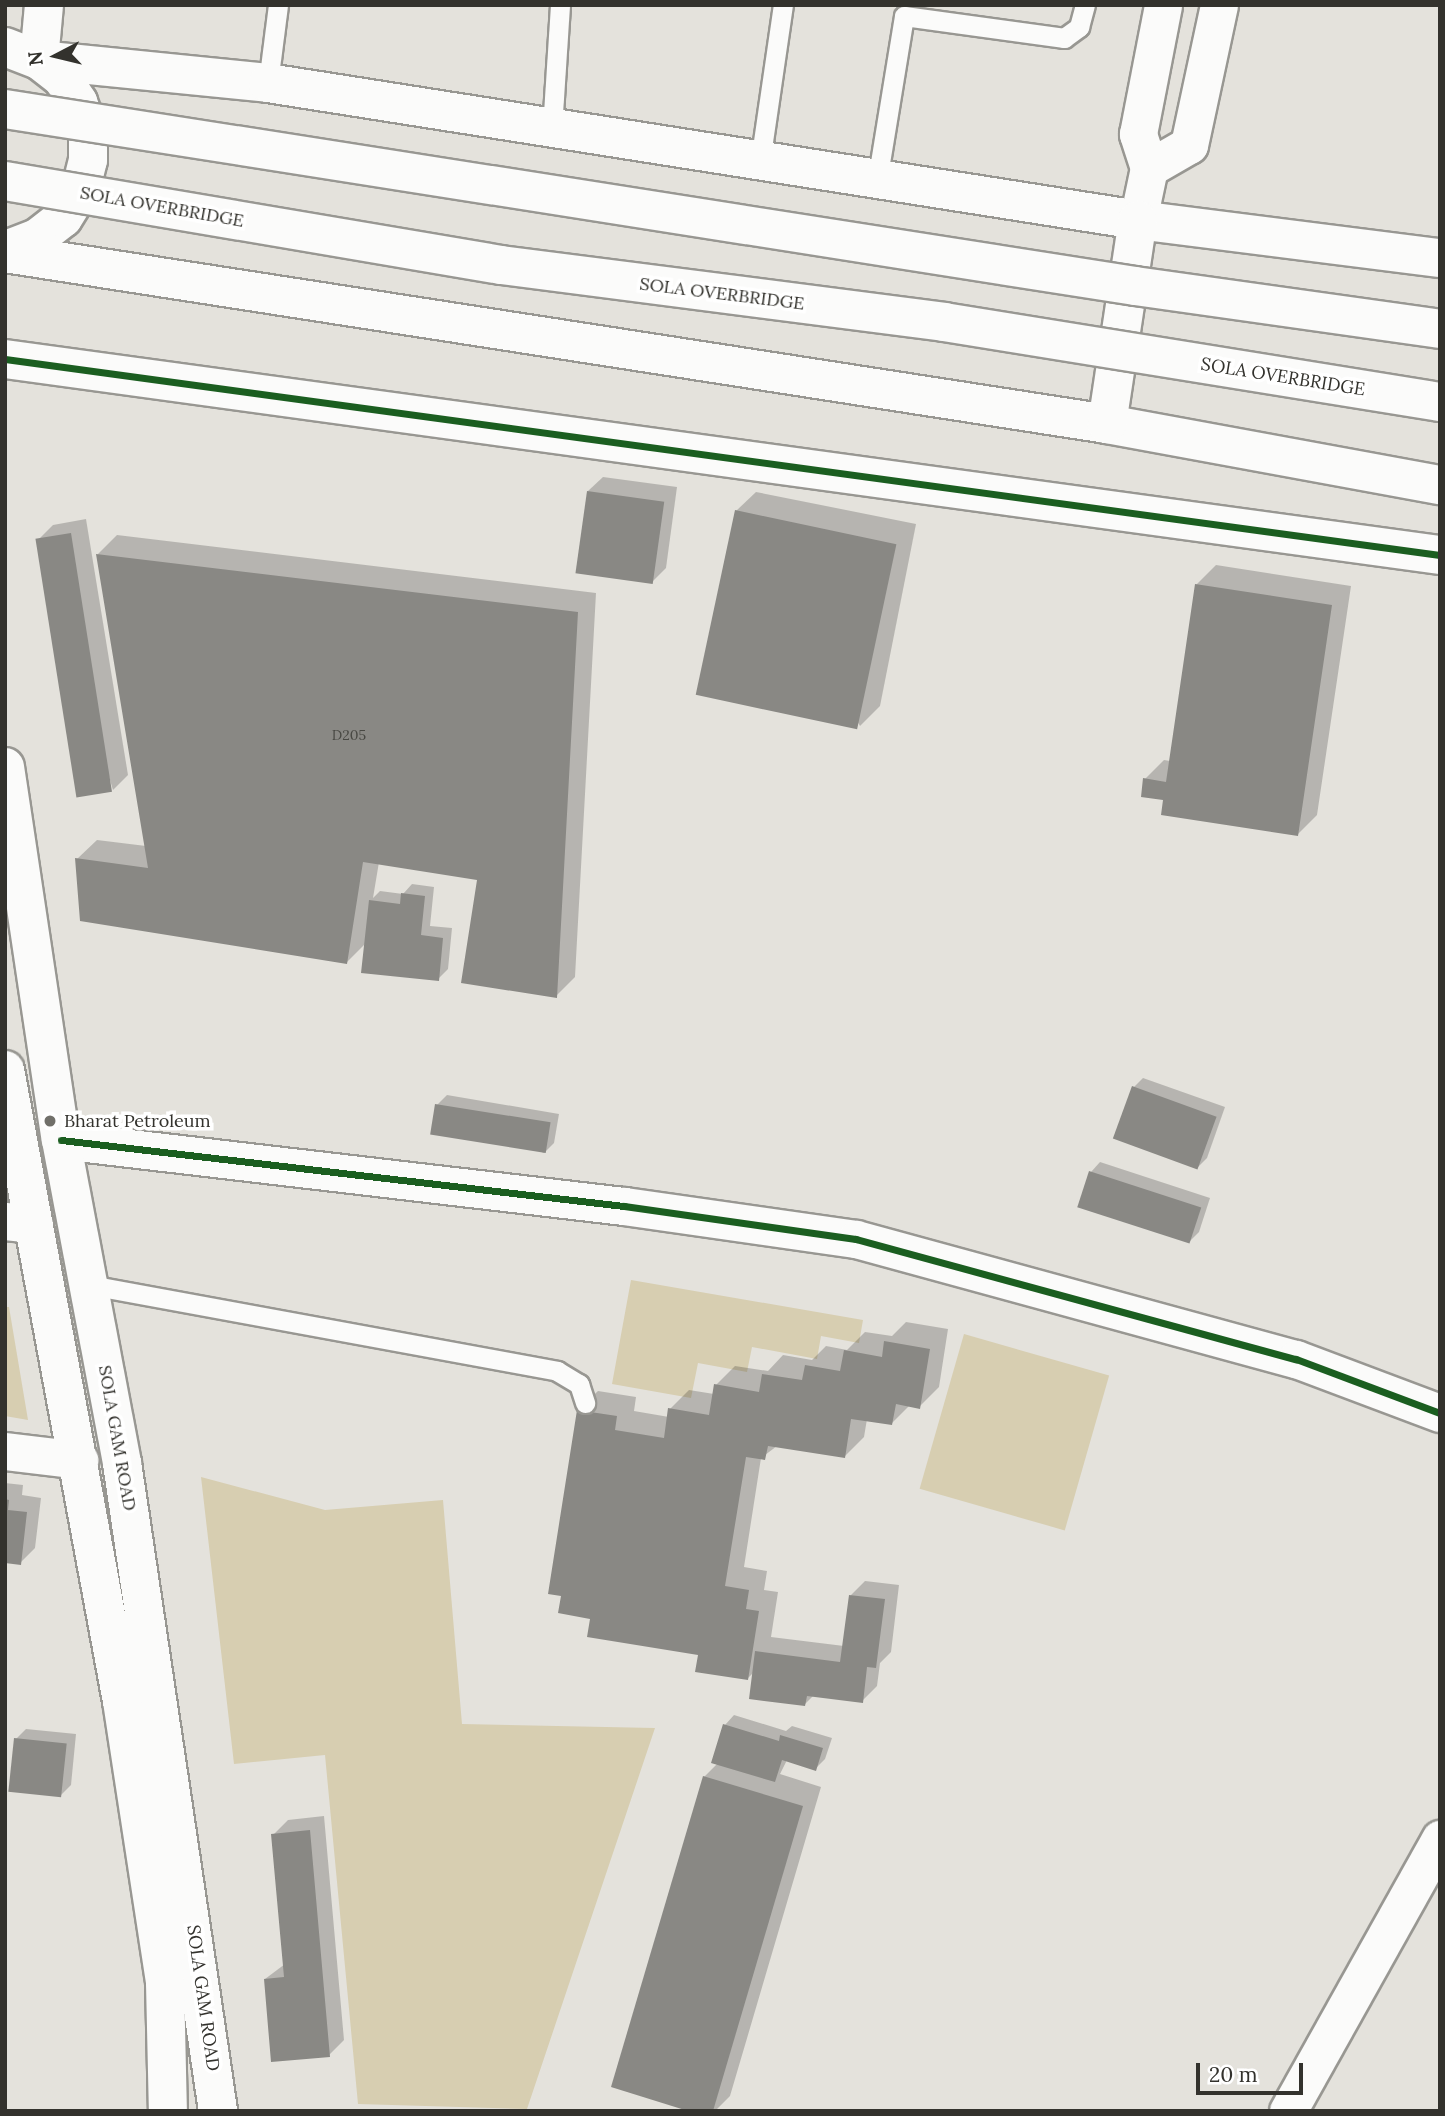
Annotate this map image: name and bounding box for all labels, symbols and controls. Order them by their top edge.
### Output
north arrow [21,21,91,91]
text: N [22,50,48,67]
street label: SOLA OVERBRIDGE [78,182,246,232]
street label: SOLA OVERBRIDGE [638,273,806,315]
street label: SOLA OVERBRIDGE [1199,353,1367,401]
house number: D205 [332,727,366,743]
place label: Bharat Petroleum [64,1110,211,1132]
marker: Bharat Petroleum [42,1113,58,1129]
street label: SOLA GAM ROAD [94,1364,140,1512]
street label: SOLA GAM ROAD [182,1924,224,2072]
scale bar [1200,2050,1307,2094]
text: 20 m [1209,2061,1258,2088]

